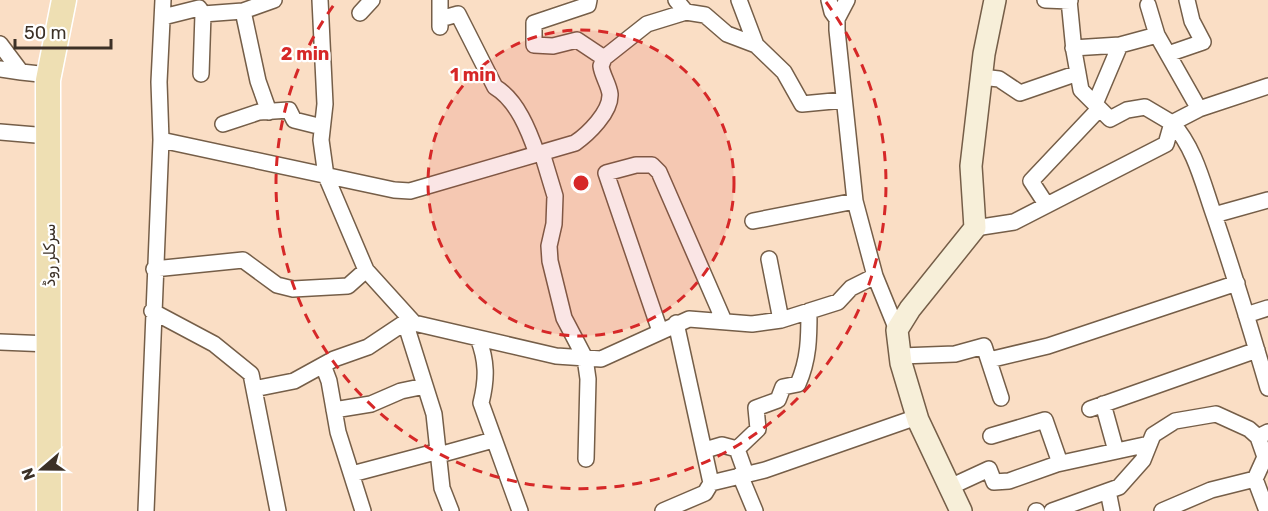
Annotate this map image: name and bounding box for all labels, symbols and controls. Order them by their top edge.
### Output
scale bar [15,12,111,50]
text: 50 m [24,22,67,44]
text: 2 min [281,43,329,65]
text: 1 min [450,64,496,86]
centre of rings [571,173,591,193]
street label: سرکلر روڈ [40,224,60,286]
north arrow [12,439,72,499]
text: N [17,465,39,483]

